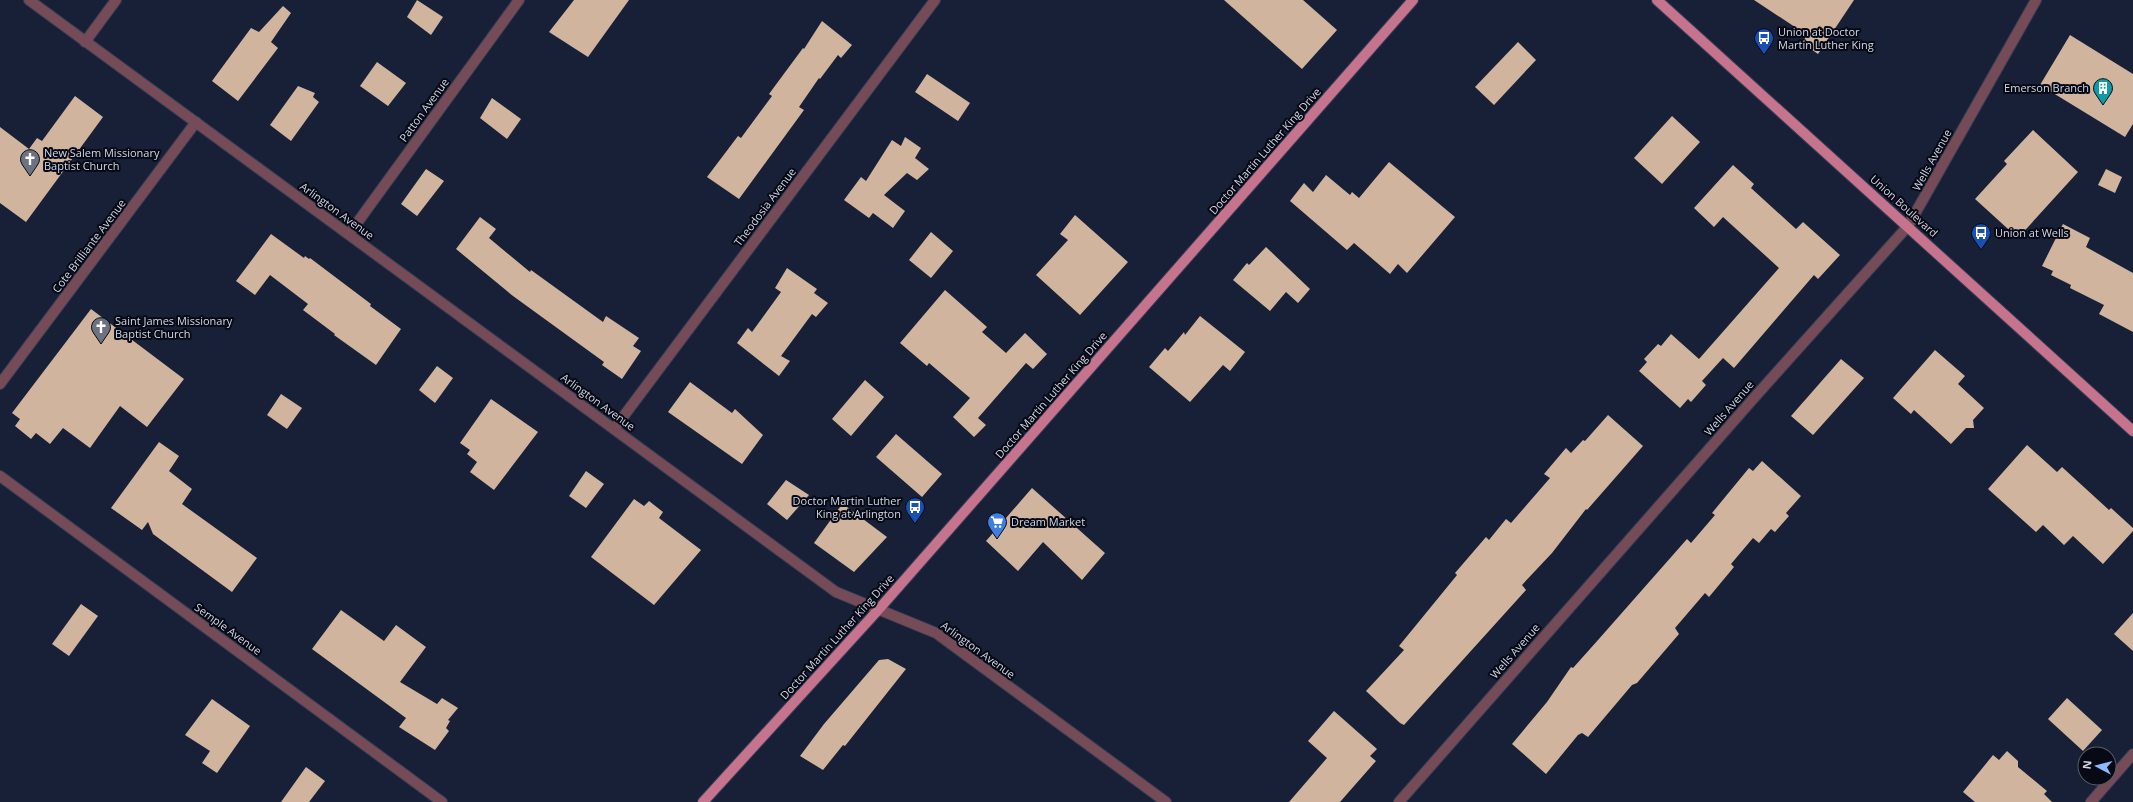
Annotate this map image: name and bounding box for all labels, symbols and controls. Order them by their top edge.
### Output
place label: Union at Doctor Martin Luther King [1778,24,1874,52]
bus stop icon: Union at Doctor Martin Luther King [1753,27,1775,55]
street label: Patton Avenue [395,75,452,144]
building icon: Emerson Branch [2092,77,2114,105]
place label: Emerson Branch [2004,80,2089,95]
street label: Doctor Martin Luther King Drive [1205,84,1324,217]
street label: Wells Avenue [1908,126,1955,193]
place label: New Salem Missionary Baptist Church [44,145,160,173]
church icon: New Salem Missionary Baptist Church [19,148,41,176]
street label: Theodosia Avenue [730,165,799,249]
street label: Union Boulevard [1867,171,1941,240]
street label: Arlington Avenue [297,179,377,243]
street label: Cote Brilliante Avenue [49,196,129,295]
bus stop icon: Union at Wells [1970,222,1992,250]
place label: Union at Wells [1995,225,2069,240]
place label: Saint James Missionary Baptist Church [115,313,233,341]
church icon: Saint James Missionary Baptist Church [90,316,112,344]
street label: Doctor Martin Luther King Drive [991,328,1110,461]
street label: Arlington Avenue [558,370,638,434]
street label: Wells Avenue [1701,377,1757,438]
place label: Doctor Martin Luther King at Arlington [793,493,902,521]
bus stop icon: Doctor Martin Luther King at Arlington [904,496,926,524]
supermarket icon: Dream Market [986,511,1008,539]
place label: Dream Market [1011,514,1085,529]
street label: Doctor Martin Luther King Drive [776,571,897,702]
street label: Semple Avenue [192,599,265,658]
street label: Arlington Avenue [938,618,1018,682]
street label: Wells Avenue [1487,620,1543,681]
north arrow [2077,746,2117,786]
text: N [2079,759,2095,770]

